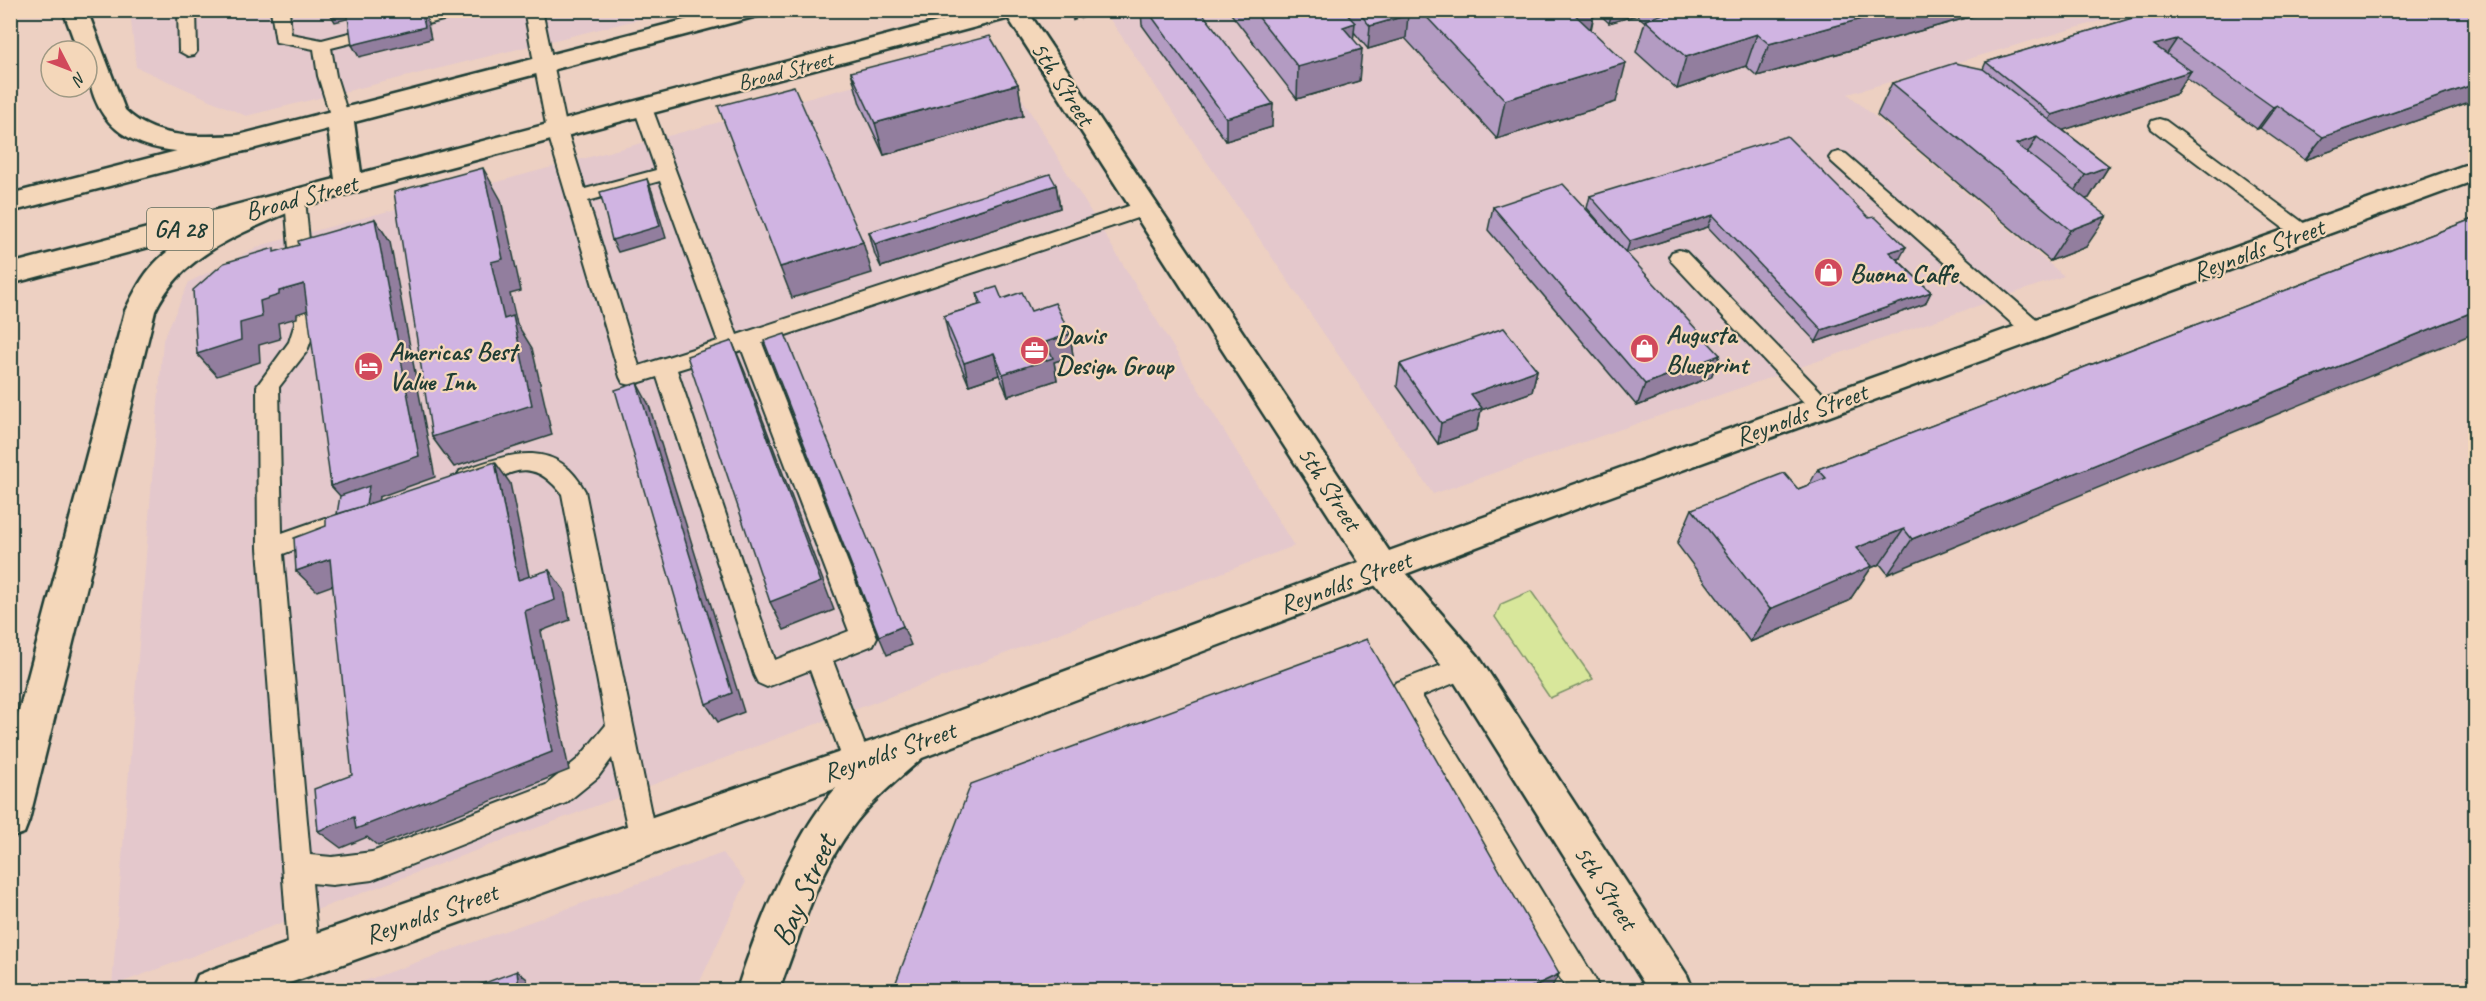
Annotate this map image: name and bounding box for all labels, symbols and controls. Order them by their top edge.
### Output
street label: 5th Street [1023,35,1103,134]
north arrow [39,39,99,99]
street label: Broad Street [735,44,839,97]
text: N [67,68,90,91]
street label: Broad Street [241,166,363,228]
road number: GA 28 [147,208,213,250]
street label: Reynolds Street [2188,210,2331,289]
shop icon: Buona Caffe [1813,257,1845,289]
place label: Buona Caffe [1850,257,1960,290]
place label: Augusta Blueprint [1666,318,1751,381]
place label: Davis Design Group [1056,319,1175,382]
shop icon: Augusta Blueprint [1629,333,1661,365]
office icon: Davis Design Group [1019,334,1051,366]
place label: Americas Best Value Inn [389,335,521,398]
hotel icon: Americas Best Value Inn [352,350,384,382]
street label: Reynolds Street [1731,375,1874,454]
street label: 5th Street [1290,440,1370,539]
street label: Reynolds Street [1275,543,1418,622]
street label: Reynolds Street [819,713,962,790]
street label: Bay Street [761,825,848,952]
street label: 5th Street [1566,839,1646,938]
street label: Reynolds Street [361,875,504,952]

